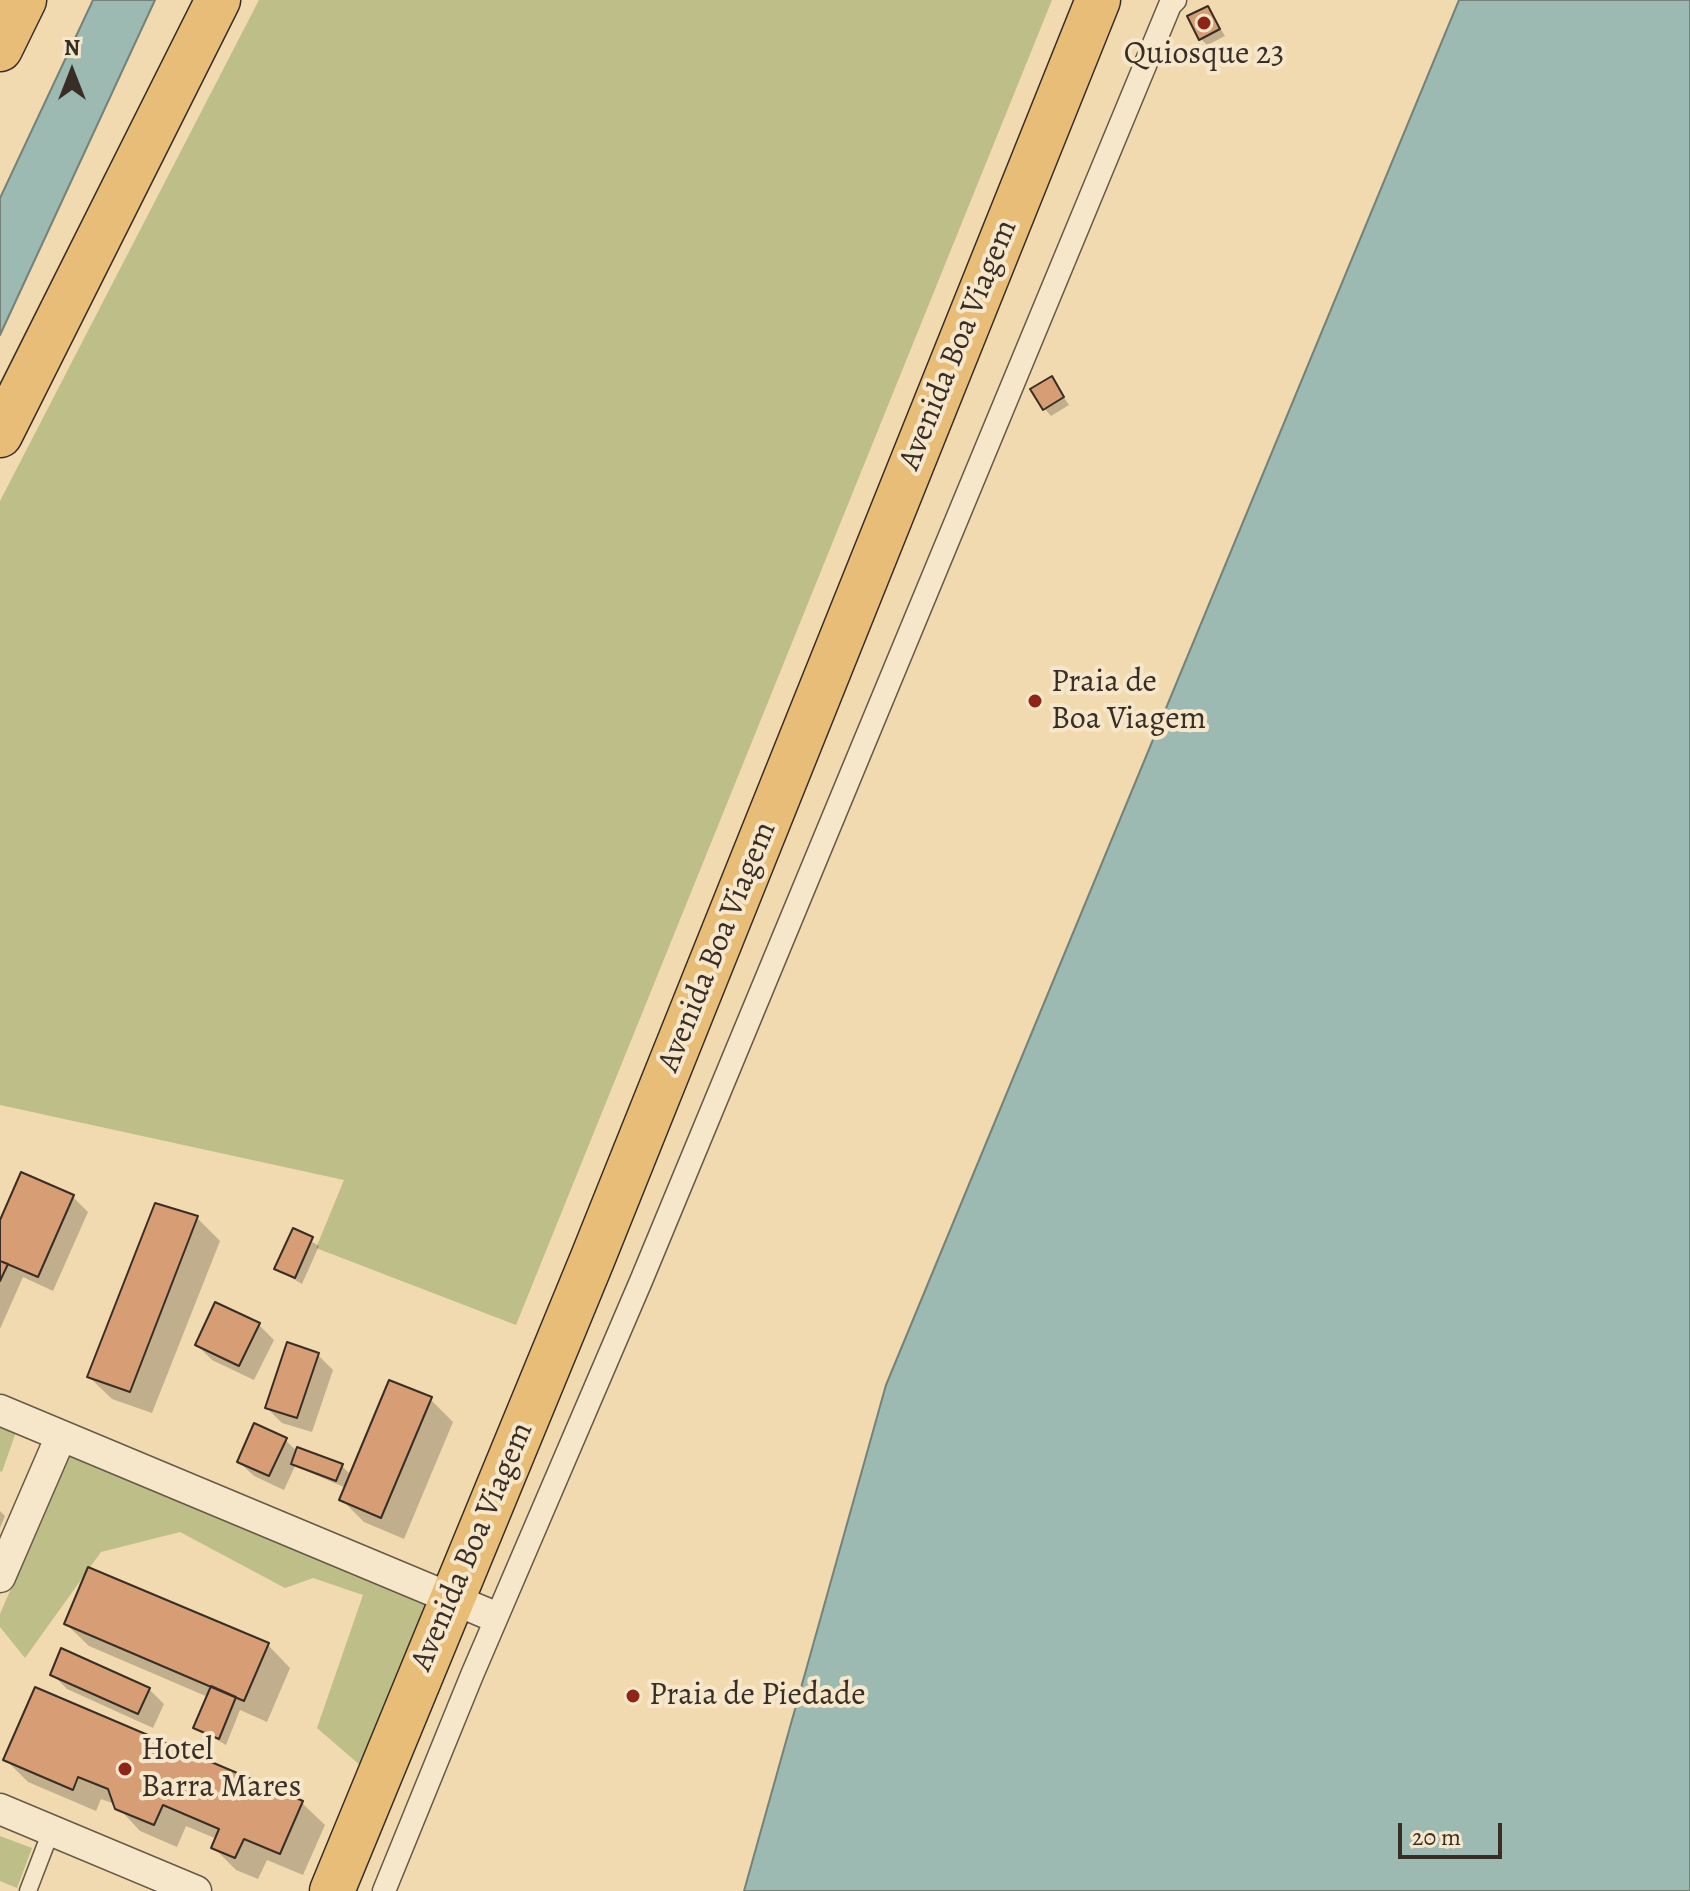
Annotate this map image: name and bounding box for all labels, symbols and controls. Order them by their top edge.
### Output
marker: Quiosque 23 [1195,14,1213,32]
north arrow [32,32,112,112]
text: N [64,33,80,63]
place label: Quiosque 23 [1124,36,1284,74]
street label: Avenida Boa Viagem [891,214,1027,476]
place label: Praia de Boa Viagem [1051,664,1206,739]
marker: Praia de Boa Viagem [1026,692,1044,710]
street label: Avenida Boa Viagem [650,816,786,1078]
street label: Avenida Boa Viagem [403,1417,543,1677]
place label: Praia de Piedade [649,1677,866,1715]
marker: Praia de Piedade [624,1687,642,1705]
place label: Hotel Barra Mares [141,1732,301,1807]
marker: Hotel Barra Mares [116,1760,134,1778]
scale bar [1402,1807,1506,1857]
text: 20 m [1412,1821,1461,1853]

